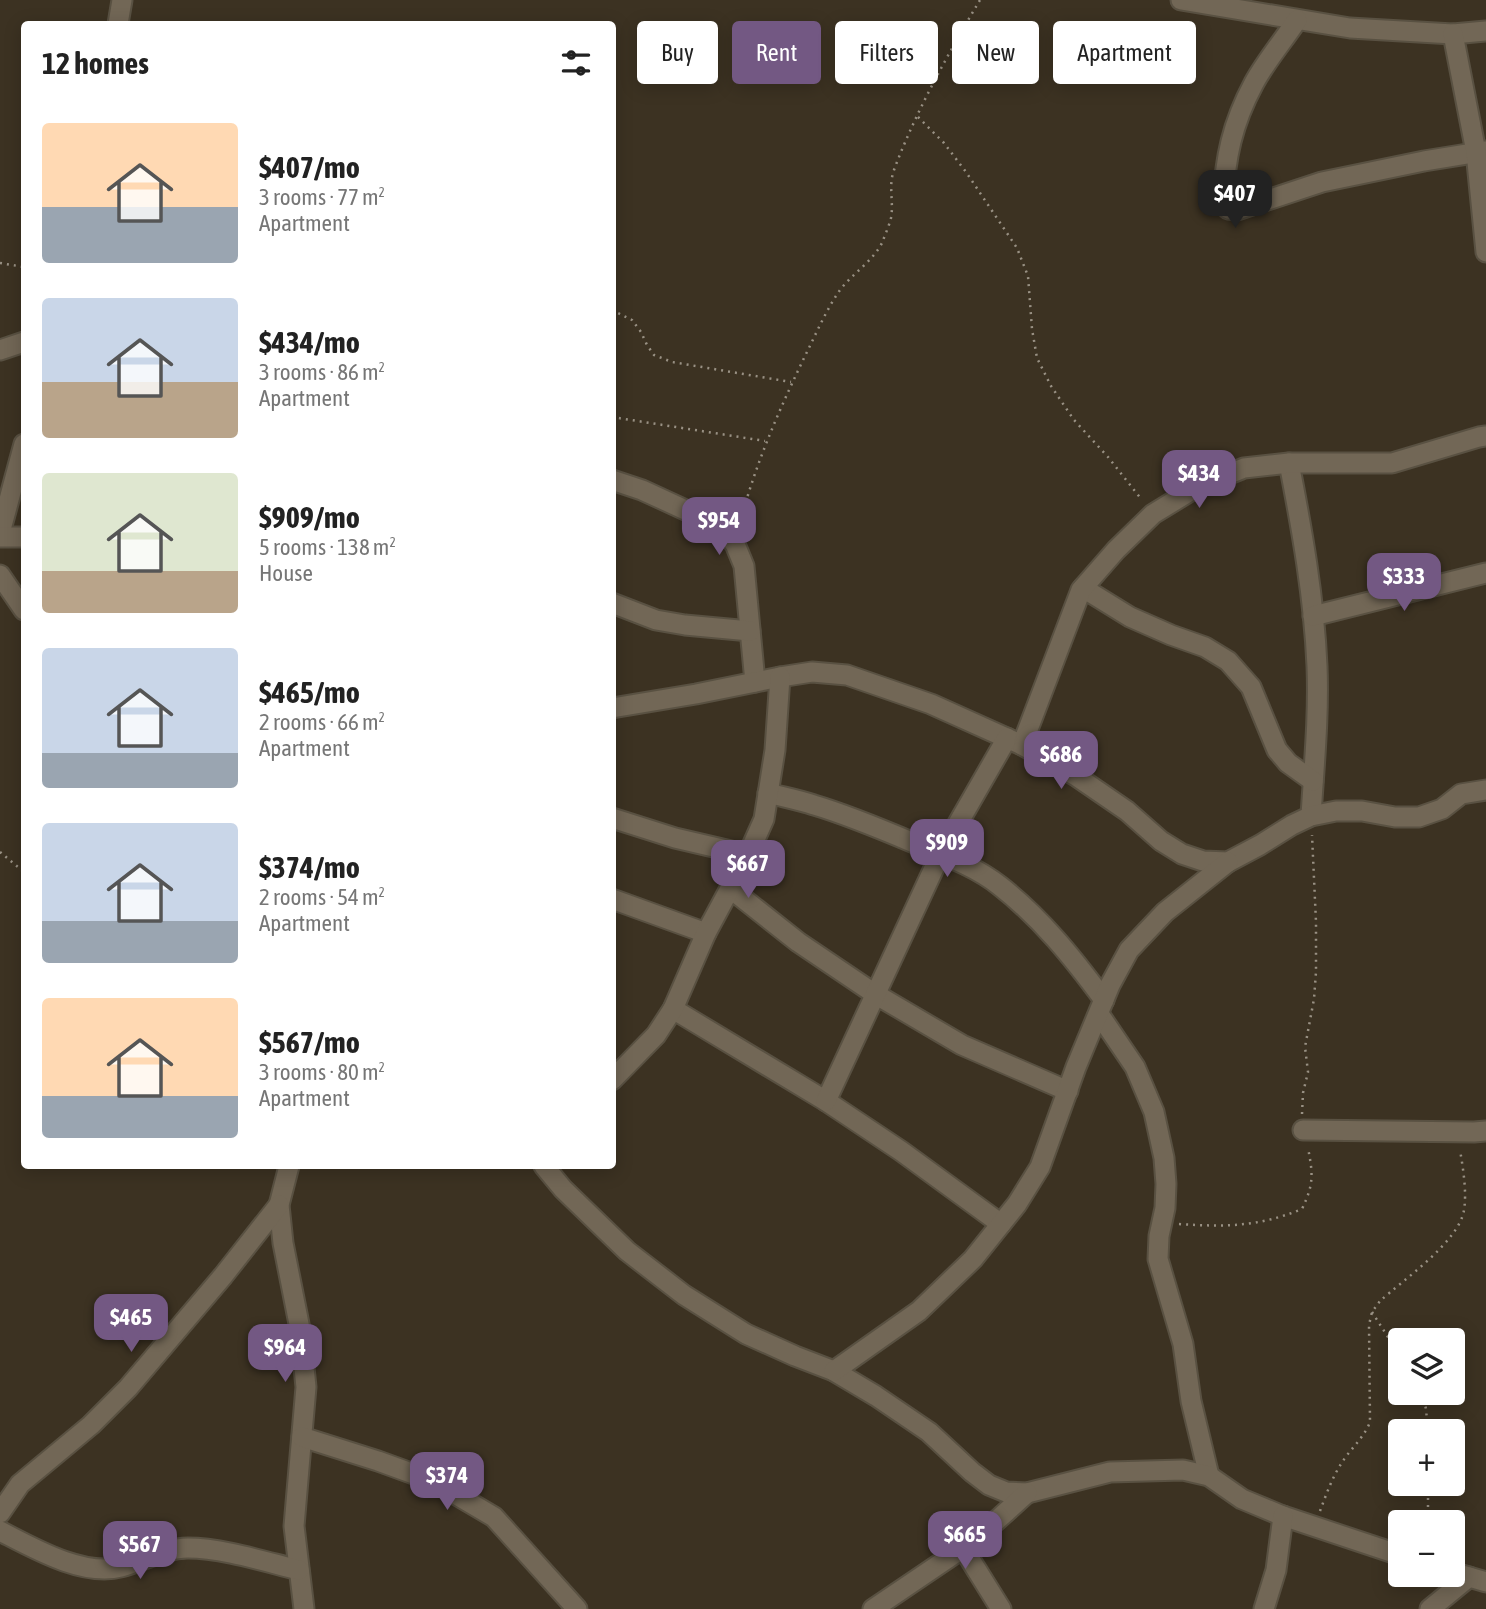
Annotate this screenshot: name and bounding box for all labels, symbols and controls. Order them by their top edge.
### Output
chip: Buy [637,21,718,84]
chip: Rent [732,21,821,84]
chip: Filters [835,21,938,84]
chip: New [952,21,1039,84]
chip: Apartment [1053,21,1196,84]
icon: filters [557,44,595,82]
text: 12 homes [42,46,149,80]
text: $407/mo [259,150,360,184]
icon: home [98,151,182,235]
pin: $407 [1194,170,1276,230]
text: $407 [1214,180,1256,206]
text: 3 rooms · 77 m² [259,184,385,210]
text: Apartment [259,210,350,236]
text: $434/mo [259,325,360,359]
icon: home [98,326,182,410]
text: 3 rooms · 86 m² [259,359,385,385]
text: Apartment [259,385,350,411]
pin: $434 [1158,450,1240,510]
text: $434 [1178,460,1220,486]
pin: $954 [678,498,760,557]
text: $909/mo [259,500,360,534]
icon: home [98,501,182,585]
text: $954 [698,507,740,533]
text: 5 rooms · 138 m² [259,534,396,560]
pin: $333 [1363,554,1445,613]
text: House [259,560,313,586]
text: $333 [1383,563,1425,589]
text: $465/mo [259,675,360,709]
icon: home [98,676,182,760]
text: 2 rooms · 66 m² [259,709,385,735]
pin: $686 [1020,732,1102,791]
text: Apartment [259,735,350,761]
text: $686 [1040,741,1082,767]
pin: $909 [906,820,988,879]
text: $909 [926,829,968,855]
pin: $667 [707,841,789,900]
text: $374/mo [259,850,360,884]
text: $667 [727,850,769,876]
icon: home [98,851,182,935]
text: 2 rooms · 54 m² [259,884,385,910]
text: Apartment [259,910,350,936]
text: $567/mo [259,1025,360,1059]
icon: home [98,1026,182,1110]
text: 3 rooms · 80 m² [259,1059,385,1085]
text: Apartment [259,1085,350,1111]
pin: $465 [90,1294,172,1354]
text: $465 [110,1304,152,1330]
pin: $964 [244,1324,326,1384]
map controls [1388,1328,1465,1587]
button: layers [1388,1328,1465,1405]
text: $964 [264,1334,306,1360]
button: + [1388,1419,1465,1496]
pin: $374 [406,1452,488,1512]
text: $374 [426,1462,468,1488]
button: − [1388,1510,1465,1587]
pin: $665 [924,1512,1006,1571]
text: $665 [944,1521,986,1547]
pin: $567 [99,1522,181,1581]
text: $567 [119,1531,161,1557]

